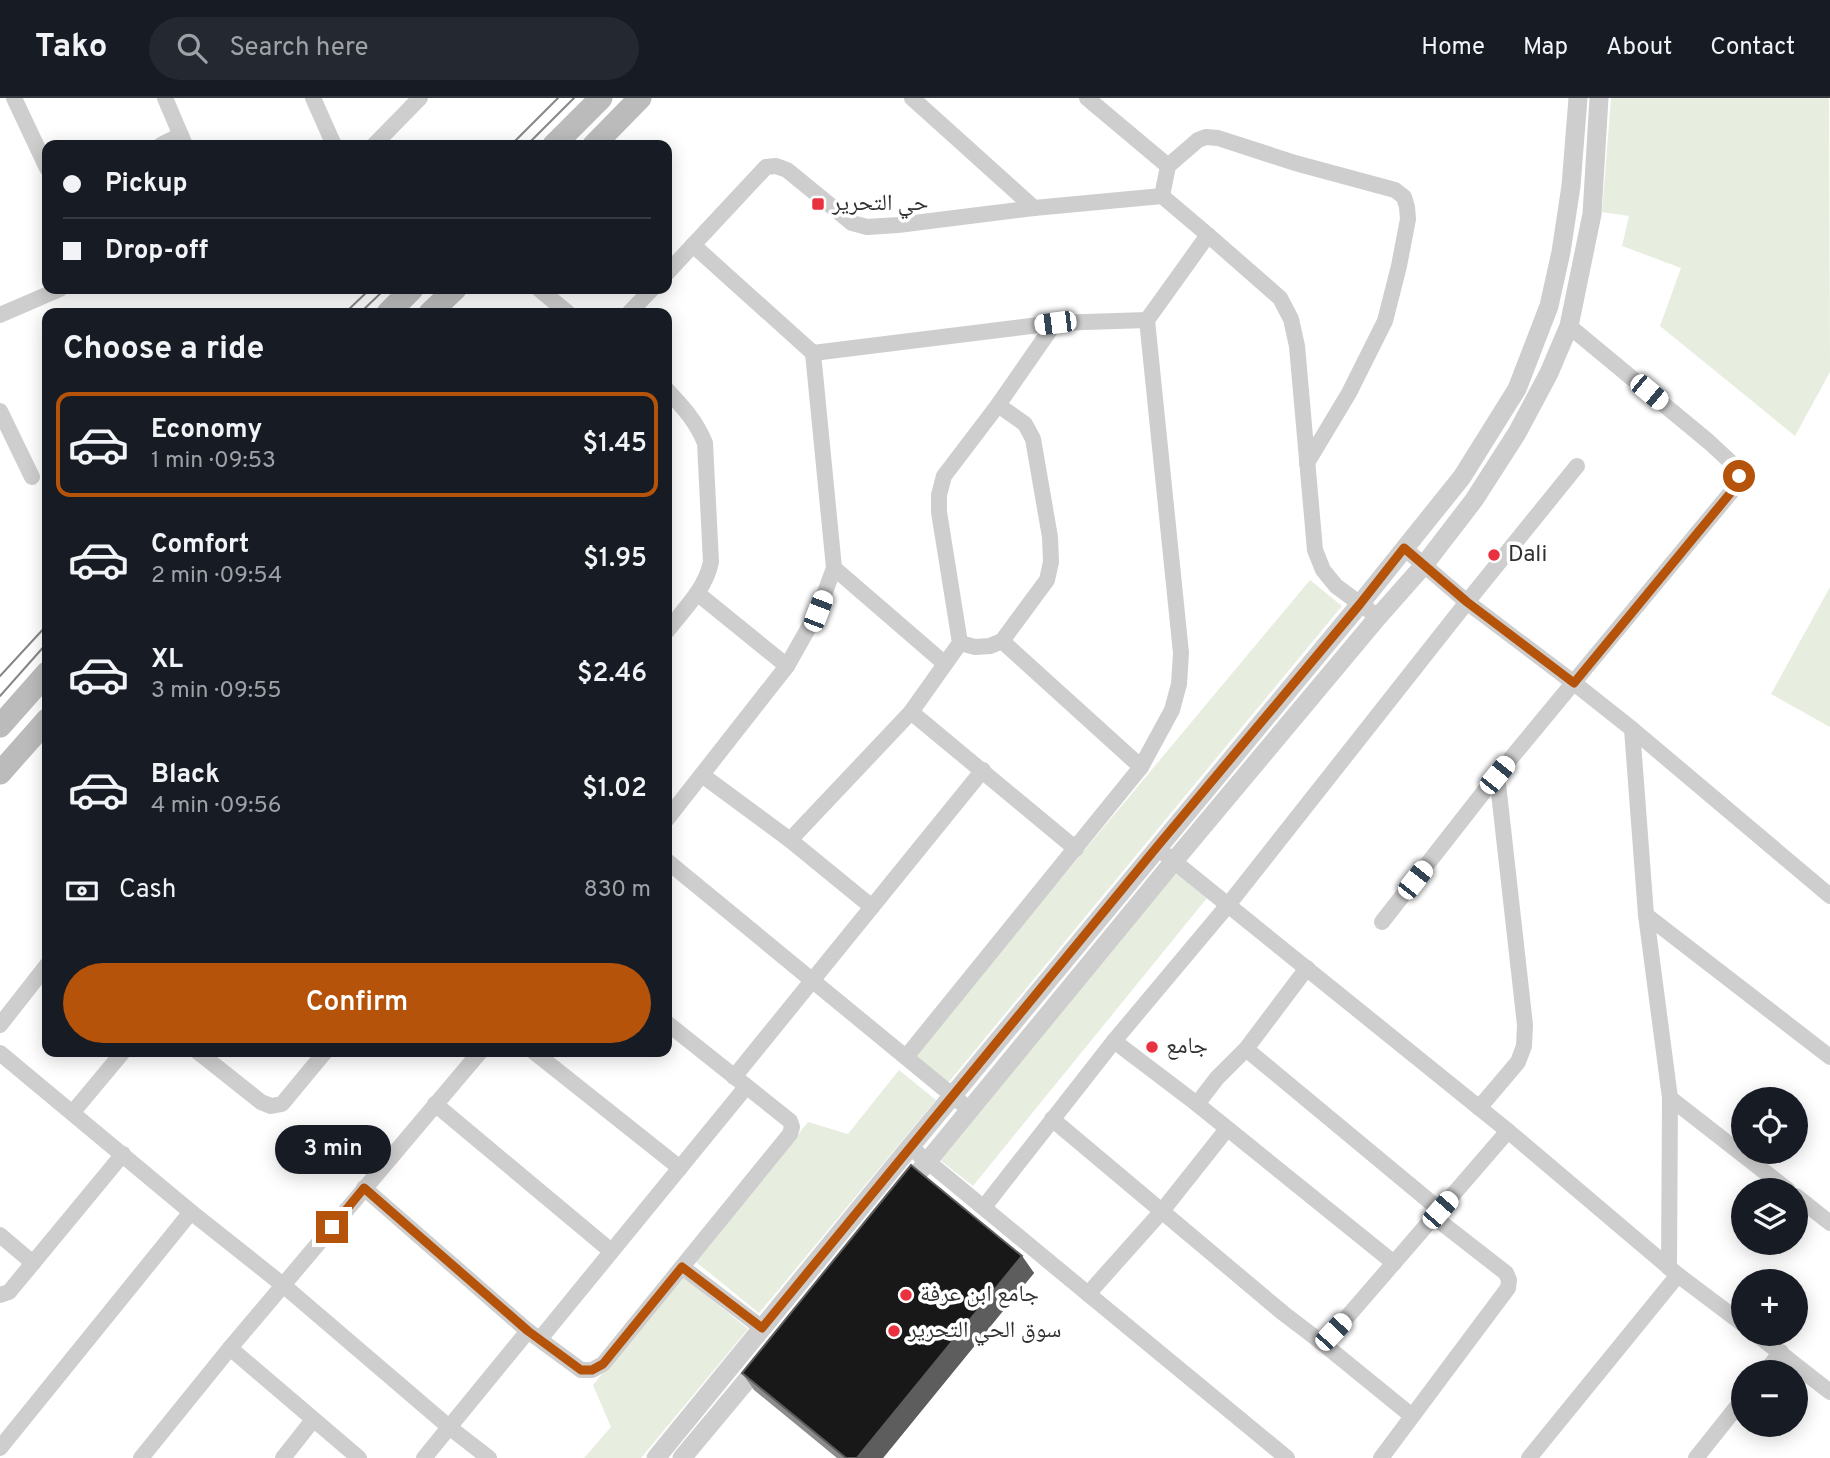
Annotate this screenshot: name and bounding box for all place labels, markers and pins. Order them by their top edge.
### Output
place label: حي التحرير [831,190,928,220]
marker: حي التحرير [810,196,826,212]
place label: Dali [1508,541,1547,570]
marker: Dali [1486,547,1502,563]
place label: جامع [1166,1033,1208,1062]
marker: جامع [1144,1039,1160,1055]
place label: جامع ابن عرفة [920,1281,1039,1310]
marker: جامع ابن عرفة [898,1287,914,1303]
place label: سوق الحي التحرير [907,1317,1061,1347]
marker: سوق الحي التحرير [886,1323,902,1339]

